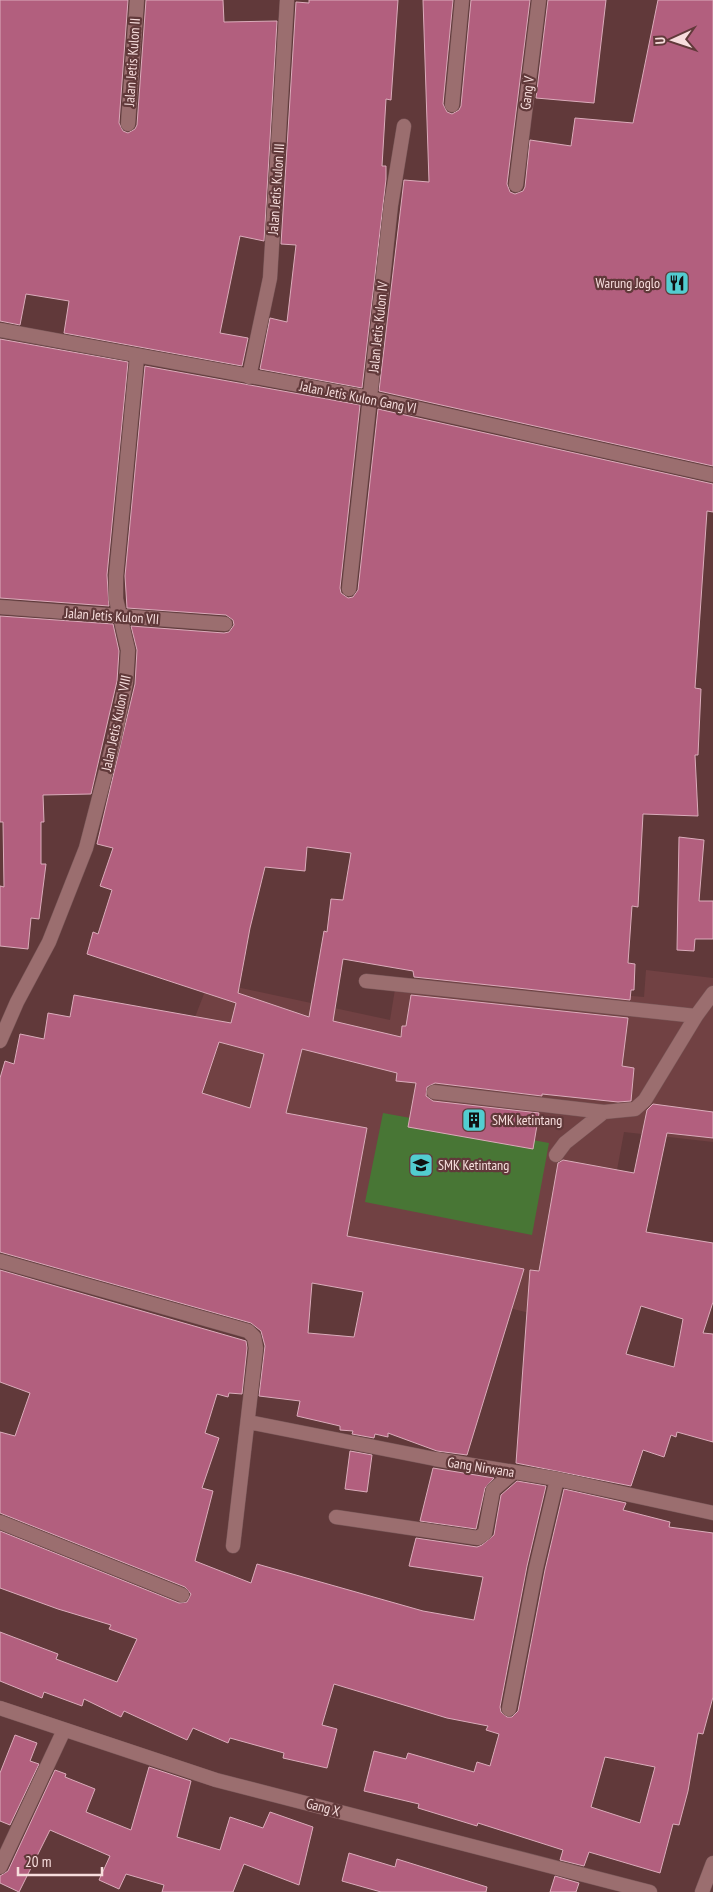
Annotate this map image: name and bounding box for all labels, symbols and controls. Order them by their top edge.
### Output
north arrow [648,15,698,65]
street label: Jalan Jetis Kulon II [120,17,144,108]
text: U [651,37,669,45]
street label: Gang V [516,75,538,111]
street label: Jalan Jetis Kulon III [264,143,288,236]
restaurant icon: Warung Joglo [664,270,690,296]
place label: Warung Joglo [596,274,660,292]
street label: Jalan Jetis Kulon IV [364,280,392,374]
street label: Jalan Jetis Kulon Gang VI [297,377,418,417]
street label: Jalan Jetis Kulon VII [63,604,160,628]
street label: Jalan Jetis Kulon VIII [97,673,135,774]
building icon: SMK ketintang [461,1107,487,1133]
place label: SMK ketintang [492,1111,562,1129]
school or university icon: SMK Ketintang [408,1152,434,1178]
place label: SMK Ketintang [438,1156,509,1174]
street label: Gang Nirwana [446,1453,516,1481]
street label: Gang X [304,1794,342,1820]
scale bar [18,1844,101,1876]
text: 20 m [25,1852,51,1871]

